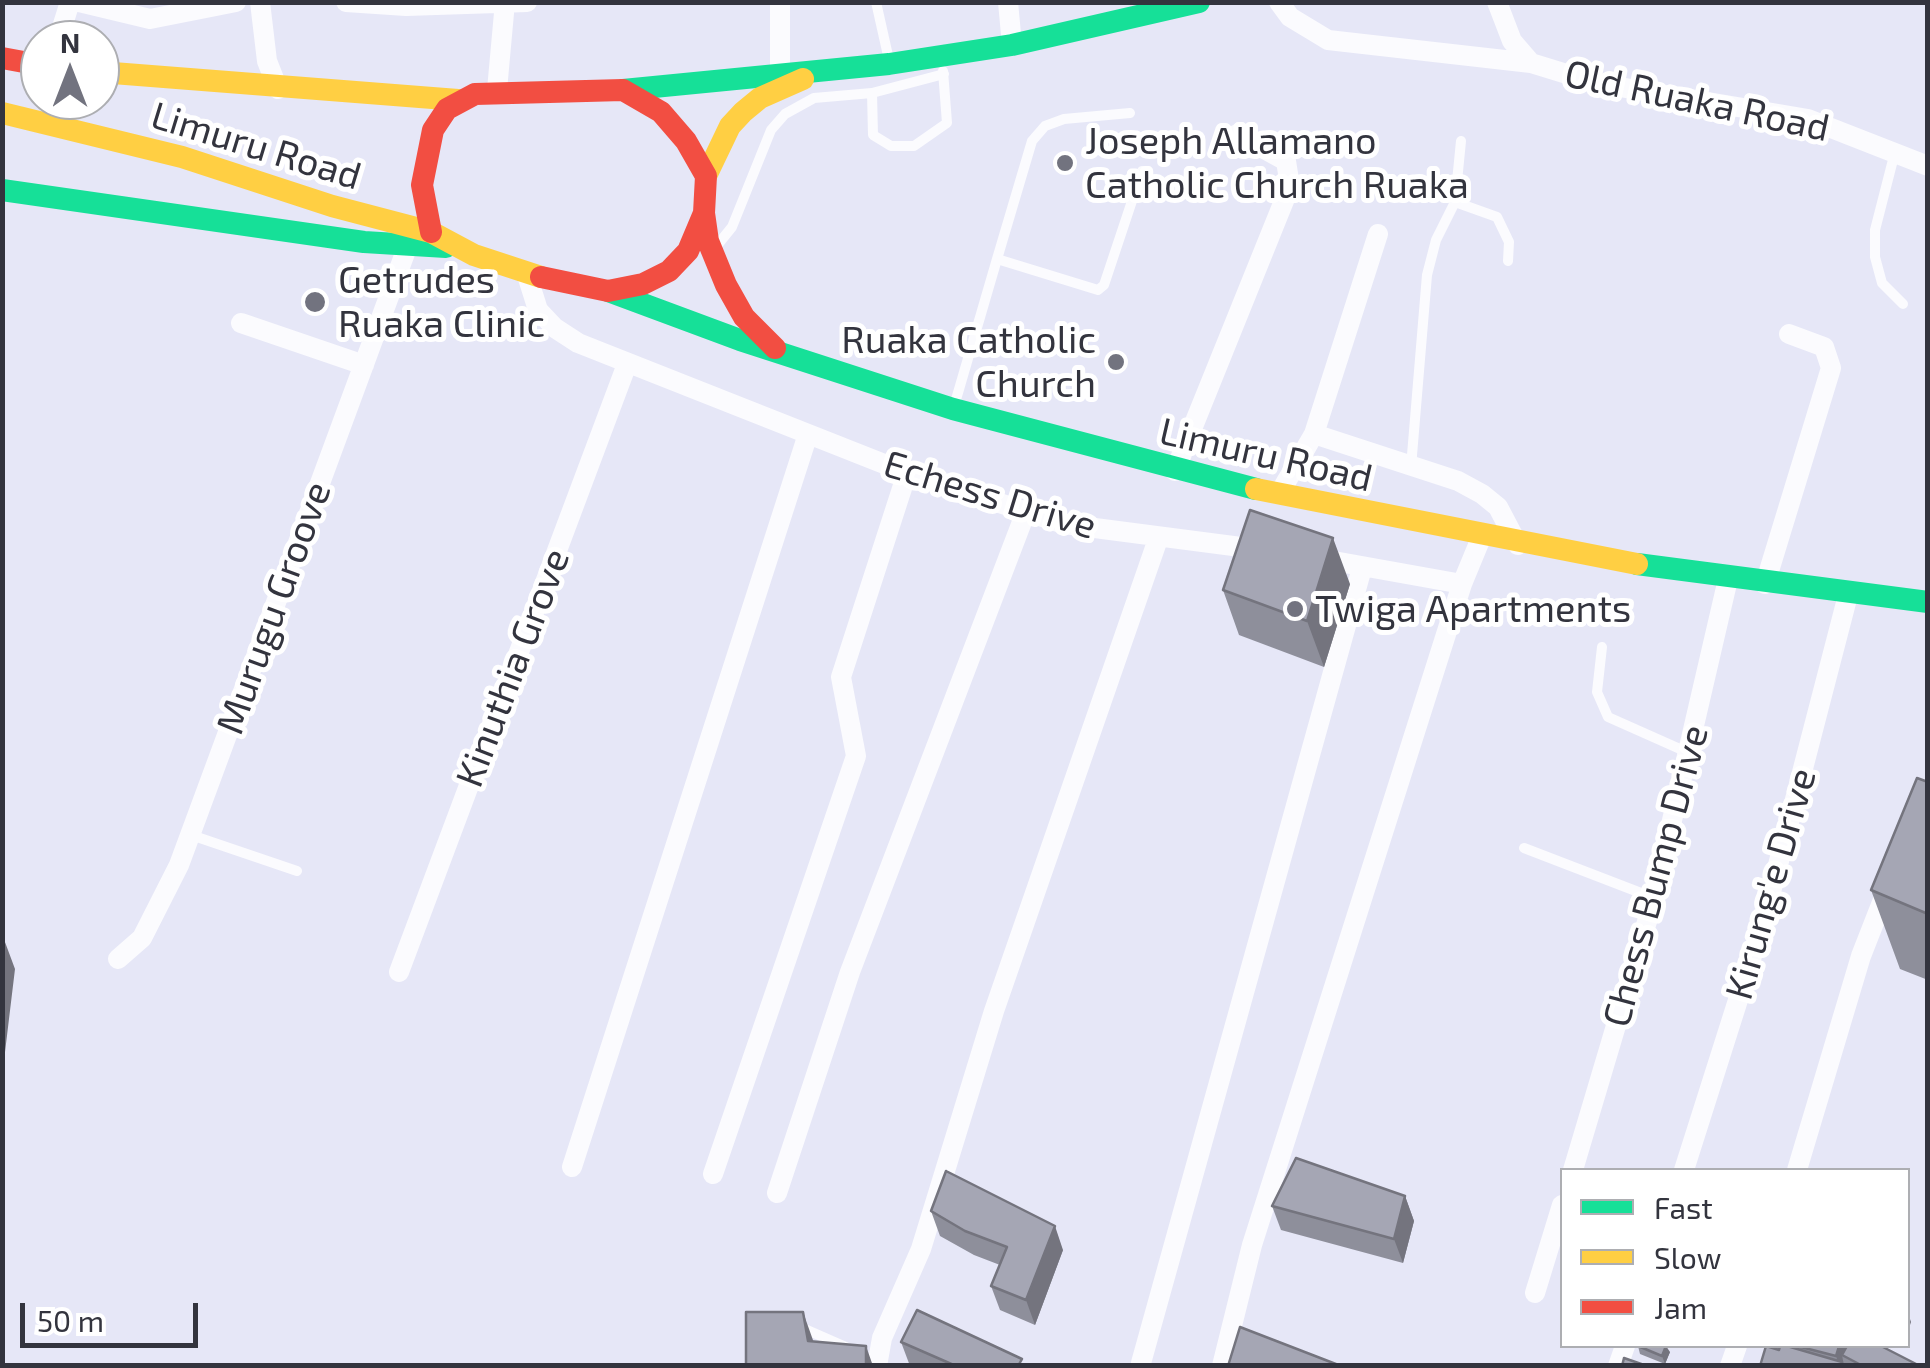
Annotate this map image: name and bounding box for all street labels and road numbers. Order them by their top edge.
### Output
street label: Old Ruaka Road [1561,51,1833,151]
street label: Limuru Road [146,93,366,199]
street label: Limuru Road [1155,408,1377,502]
street label: Echess Drive [878,441,1102,549]
street label: Murugu Groove [207,476,341,740]
street label: Kinuthia Grove [447,543,579,793]
street label: Chess Bump Drive [1594,720,1718,1032]
street label: Kirung'e Drive [1716,763,1826,1005]

